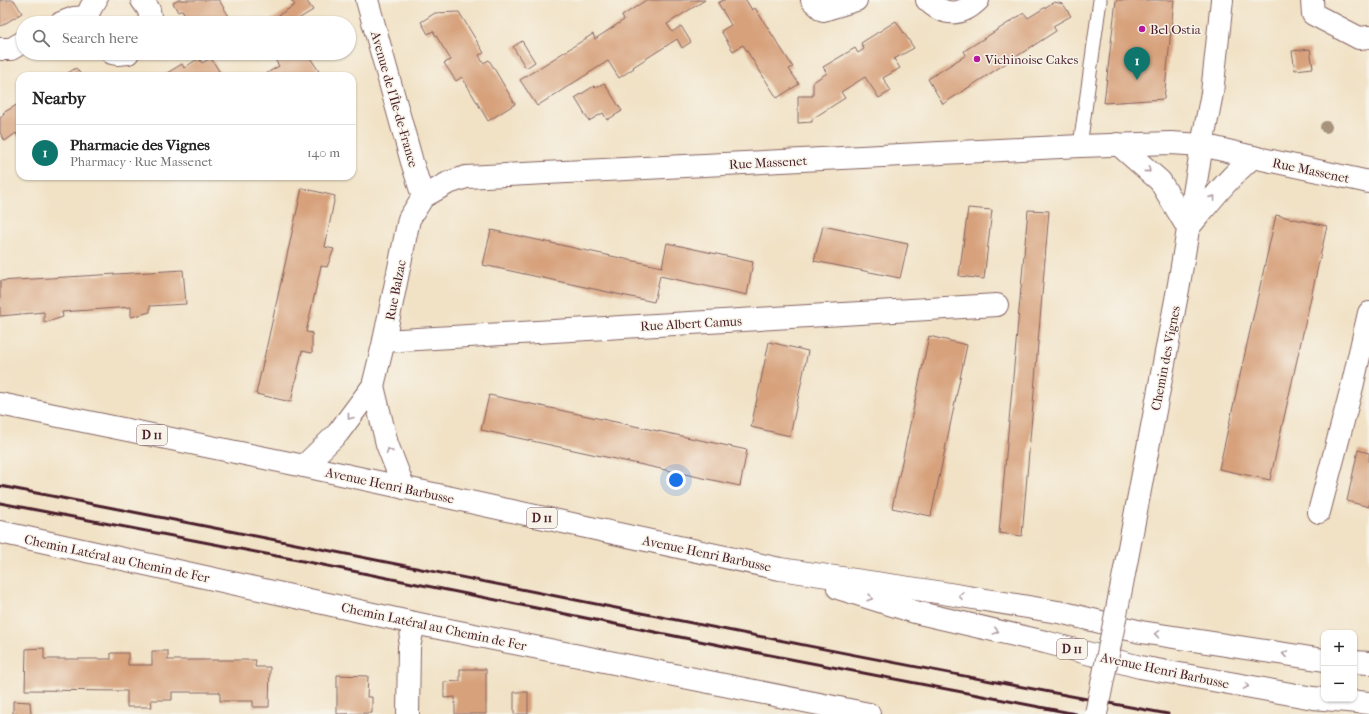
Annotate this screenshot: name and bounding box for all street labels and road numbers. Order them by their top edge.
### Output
street label: Avenue de l'Île-de-France [368,28,421,169]
street label: Rue Massenet [729,153,808,172]
street label: Rue Massenet [1271,155,1351,186]
street label: Rue Balzac [382,258,409,322]
street label: Chemin des Vignes [1148,304,1183,412]
street label: Rue Albert Camus [640,313,742,334]
road number: D 11 [137,425,167,445]
street label: Avenue Henri Barbusse [323,464,456,507]
road number: D 11 [527,508,557,528]
street label: Chemin Latéral au Chemin de Fer [23,532,211,586]
street label: Avenue Henri Barbusse [640,532,773,575]
street label: Chemin Latéral au Chemin de Fer [340,600,528,654]
road number: D 11 [1057,639,1087,659]
street label: Avenue Henri Barbusse [1098,649,1231,692]

